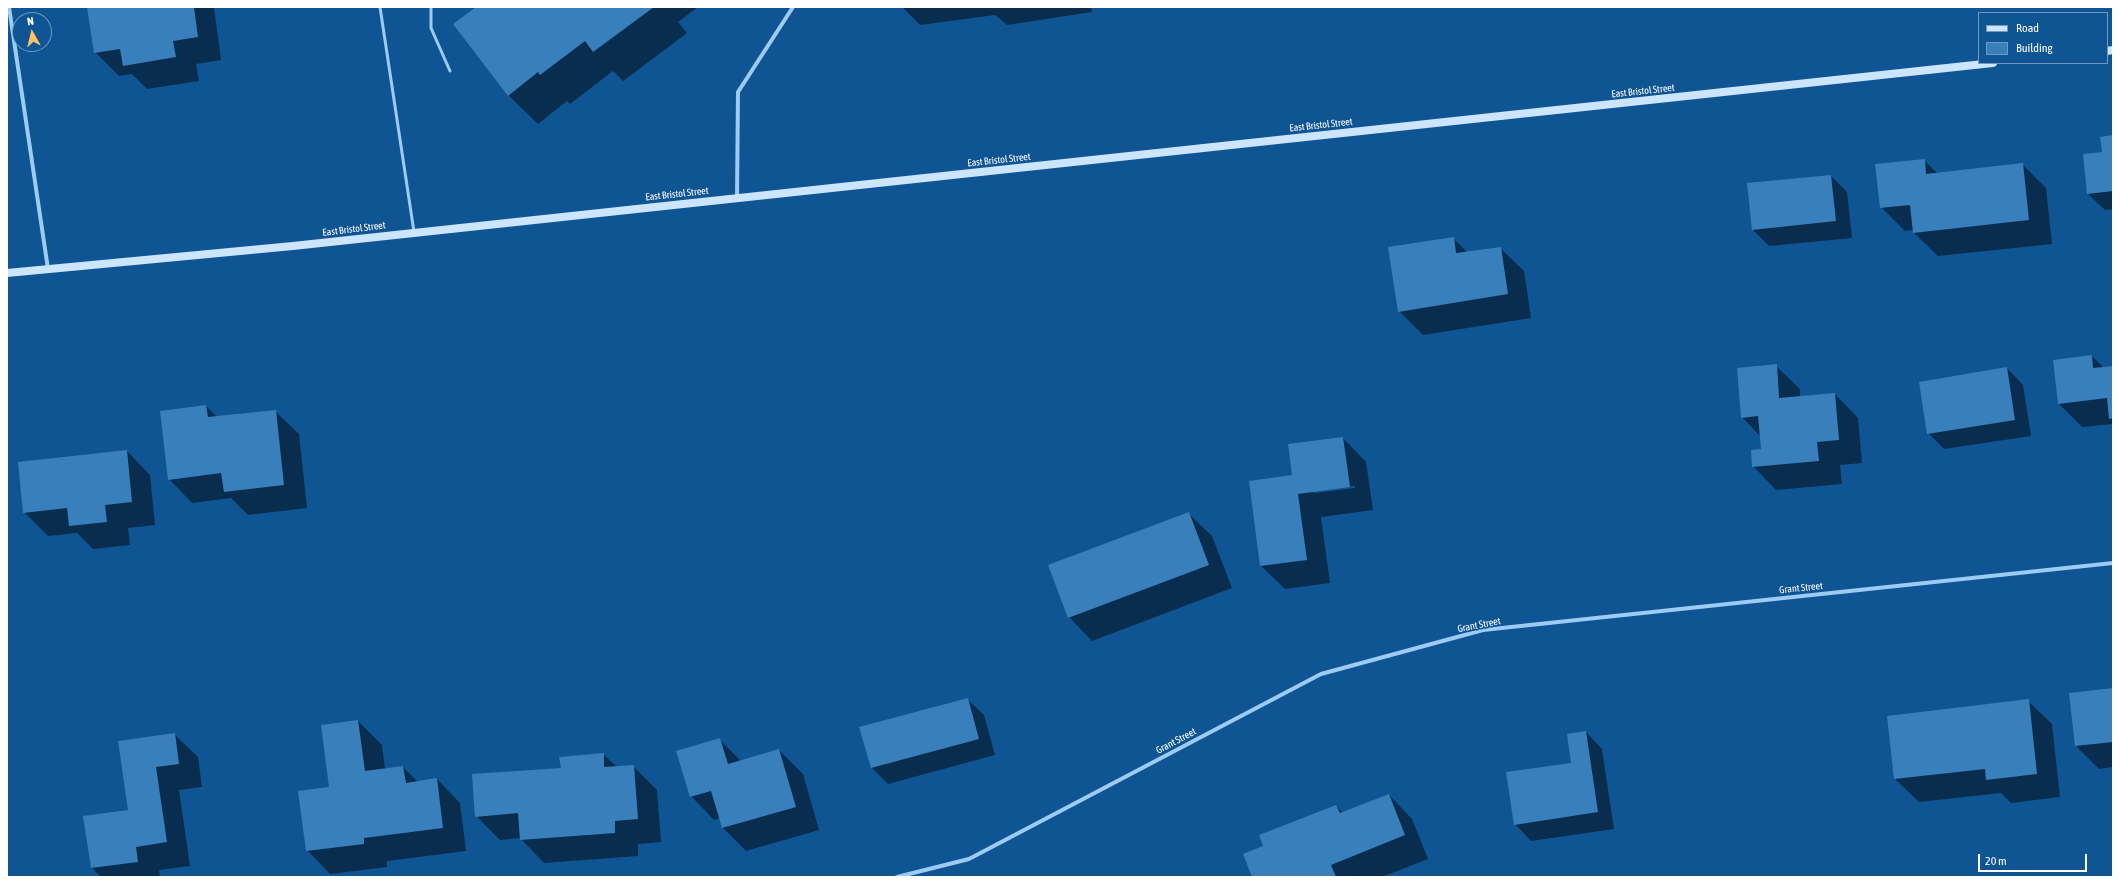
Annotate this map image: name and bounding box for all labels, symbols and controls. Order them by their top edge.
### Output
north arrow [12,12,52,52]
legend [1978,12,2108,64]
text: N [26,15,35,28]
text: Road [2016,21,2039,35]
text: Building [2016,41,2053,55]
street label: East Bristol Street [1611,82,1675,100]
street label: East Bristol Street [1289,116,1353,134]
street label: East Bristol Street [967,151,1031,169]
street label: East Bristol Street [645,185,709,203]
street label: East Bristol Street [322,219,386,239]
street label: Grant Street [1779,580,1823,596]
street label: Grant Street [1456,615,1502,635]
street label: Grant Street [1154,725,1198,757]
scale bar [1980,846,2089,872]
text: 20 m [1985,854,2007,868]

